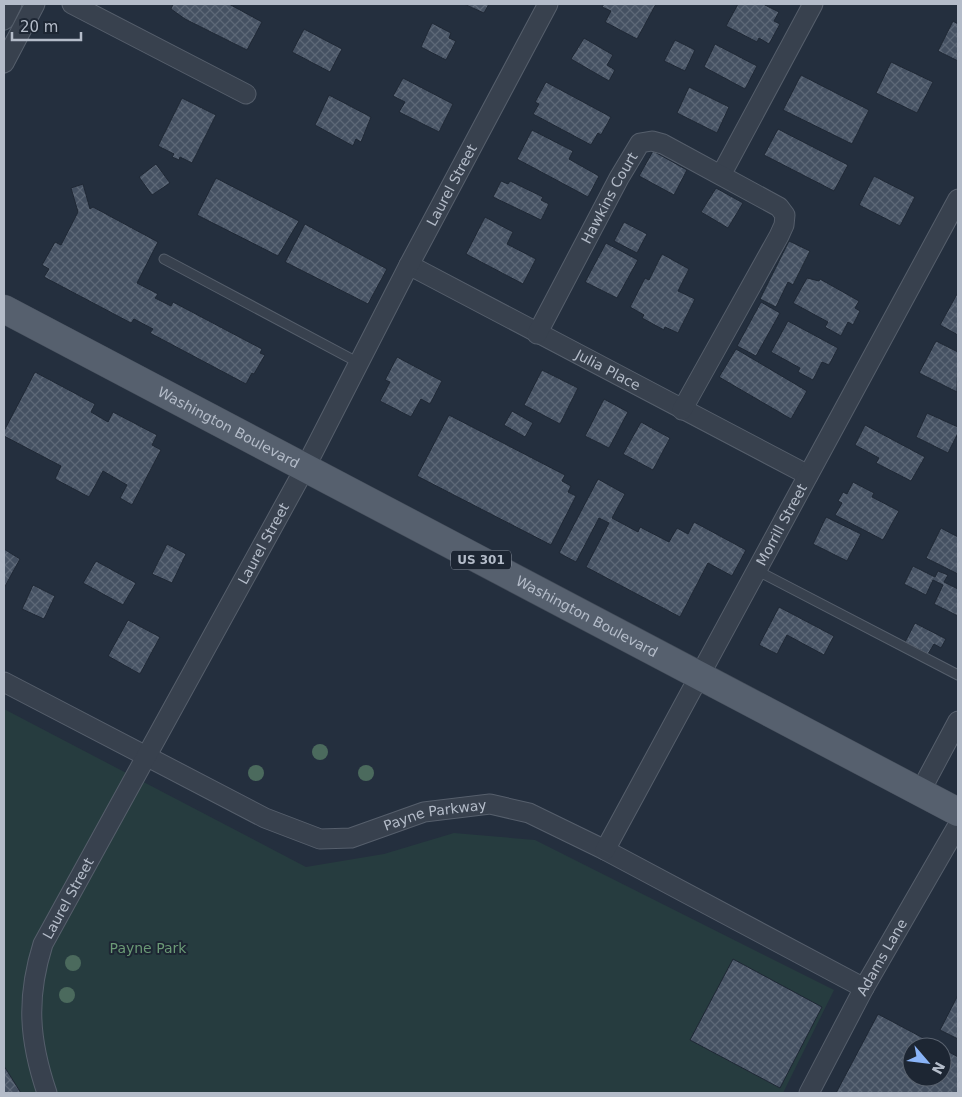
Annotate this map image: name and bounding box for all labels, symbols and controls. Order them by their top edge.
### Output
scale bar [12,10,81,42]
text: 20 m [20,18,58,36]
street label: Laurel Street [423,141,480,229]
street label: Hawkins Court [578,149,641,246]
street label: Julia Place [572,346,643,393]
street label: Washington Boulevard [155,384,302,471]
street label: Morrill Street [753,481,810,568]
street label: Laurel Street [235,500,292,587]
road number: US 301 [451,550,511,570]
street label: Washington Boulevard [513,573,660,660]
street label: Payne Parkway [381,796,487,834]
street label: Laurel Street [39,855,97,942]
street label: Adams Lane [853,916,910,998]
park label: Payne Park [110,940,187,956]
north arrow [902,1037,952,1087]
text: N [929,1059,948,1077]

